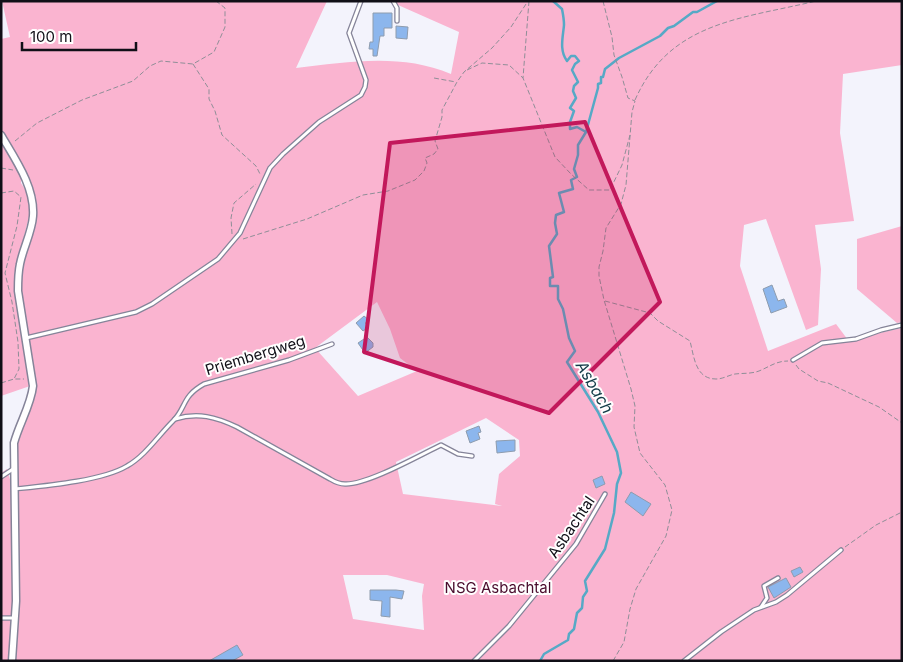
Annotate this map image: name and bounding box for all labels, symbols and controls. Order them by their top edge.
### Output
scale bar [22,20,136,52]
text: 100 m [30,27,72,46]
street label: Priembergweg [203,331,307,379]
water label: Asbach [571,356,618,417]
street label: Asbachtal [543,492,599,562]
park label: NSG Asbachtal [445,578,551,597]

